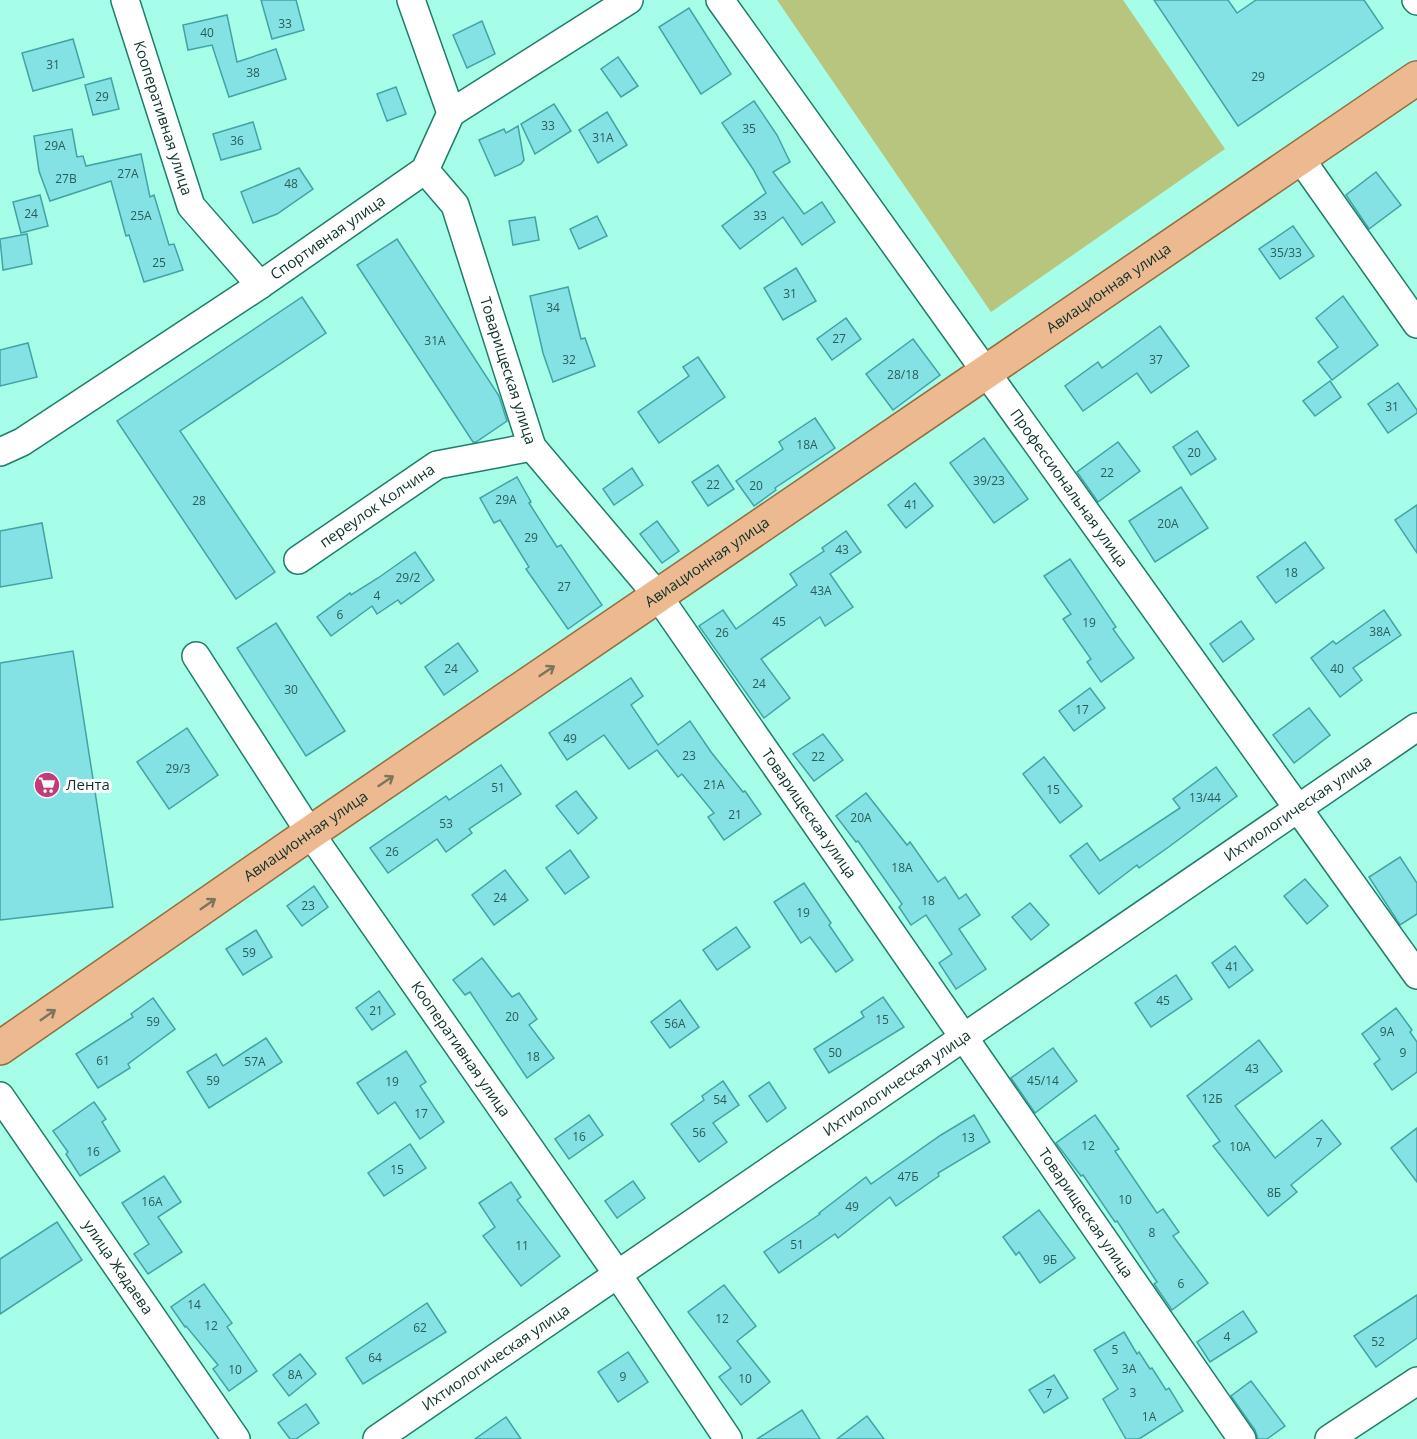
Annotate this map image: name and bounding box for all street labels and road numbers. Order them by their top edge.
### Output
street label: Кооперативная улица [130,38,198,198]
street label: Спортивная улица [266,190,389,284]
street label: Авиационная улица [1042,238,1174,337]
street label: Товарищеская улица [476,294,542,447]
street label: Профессиональная улица [1006,404,1133,571]
street label: переулок Колчина [315,459,438,551]
street label: Авиационная улица [640,512,773,611]
street label: Товарищеская улица [758,744,862,882]
street label: Ихтиологическая улица [1219,750,1375,865]
street label: Авиационная улица [239,785,371,885]
street label: Кооперативная улица [407,977,516,1120]
street label: Ихтиологическая улица [818,1025,974,1140]
street label: Товарищеская улица [1034,1144,1138,1282]
street label: улица Жадаева [79,1216,158,1318]
street label: Ихтиологическая улица [417,1299,573,1415]

